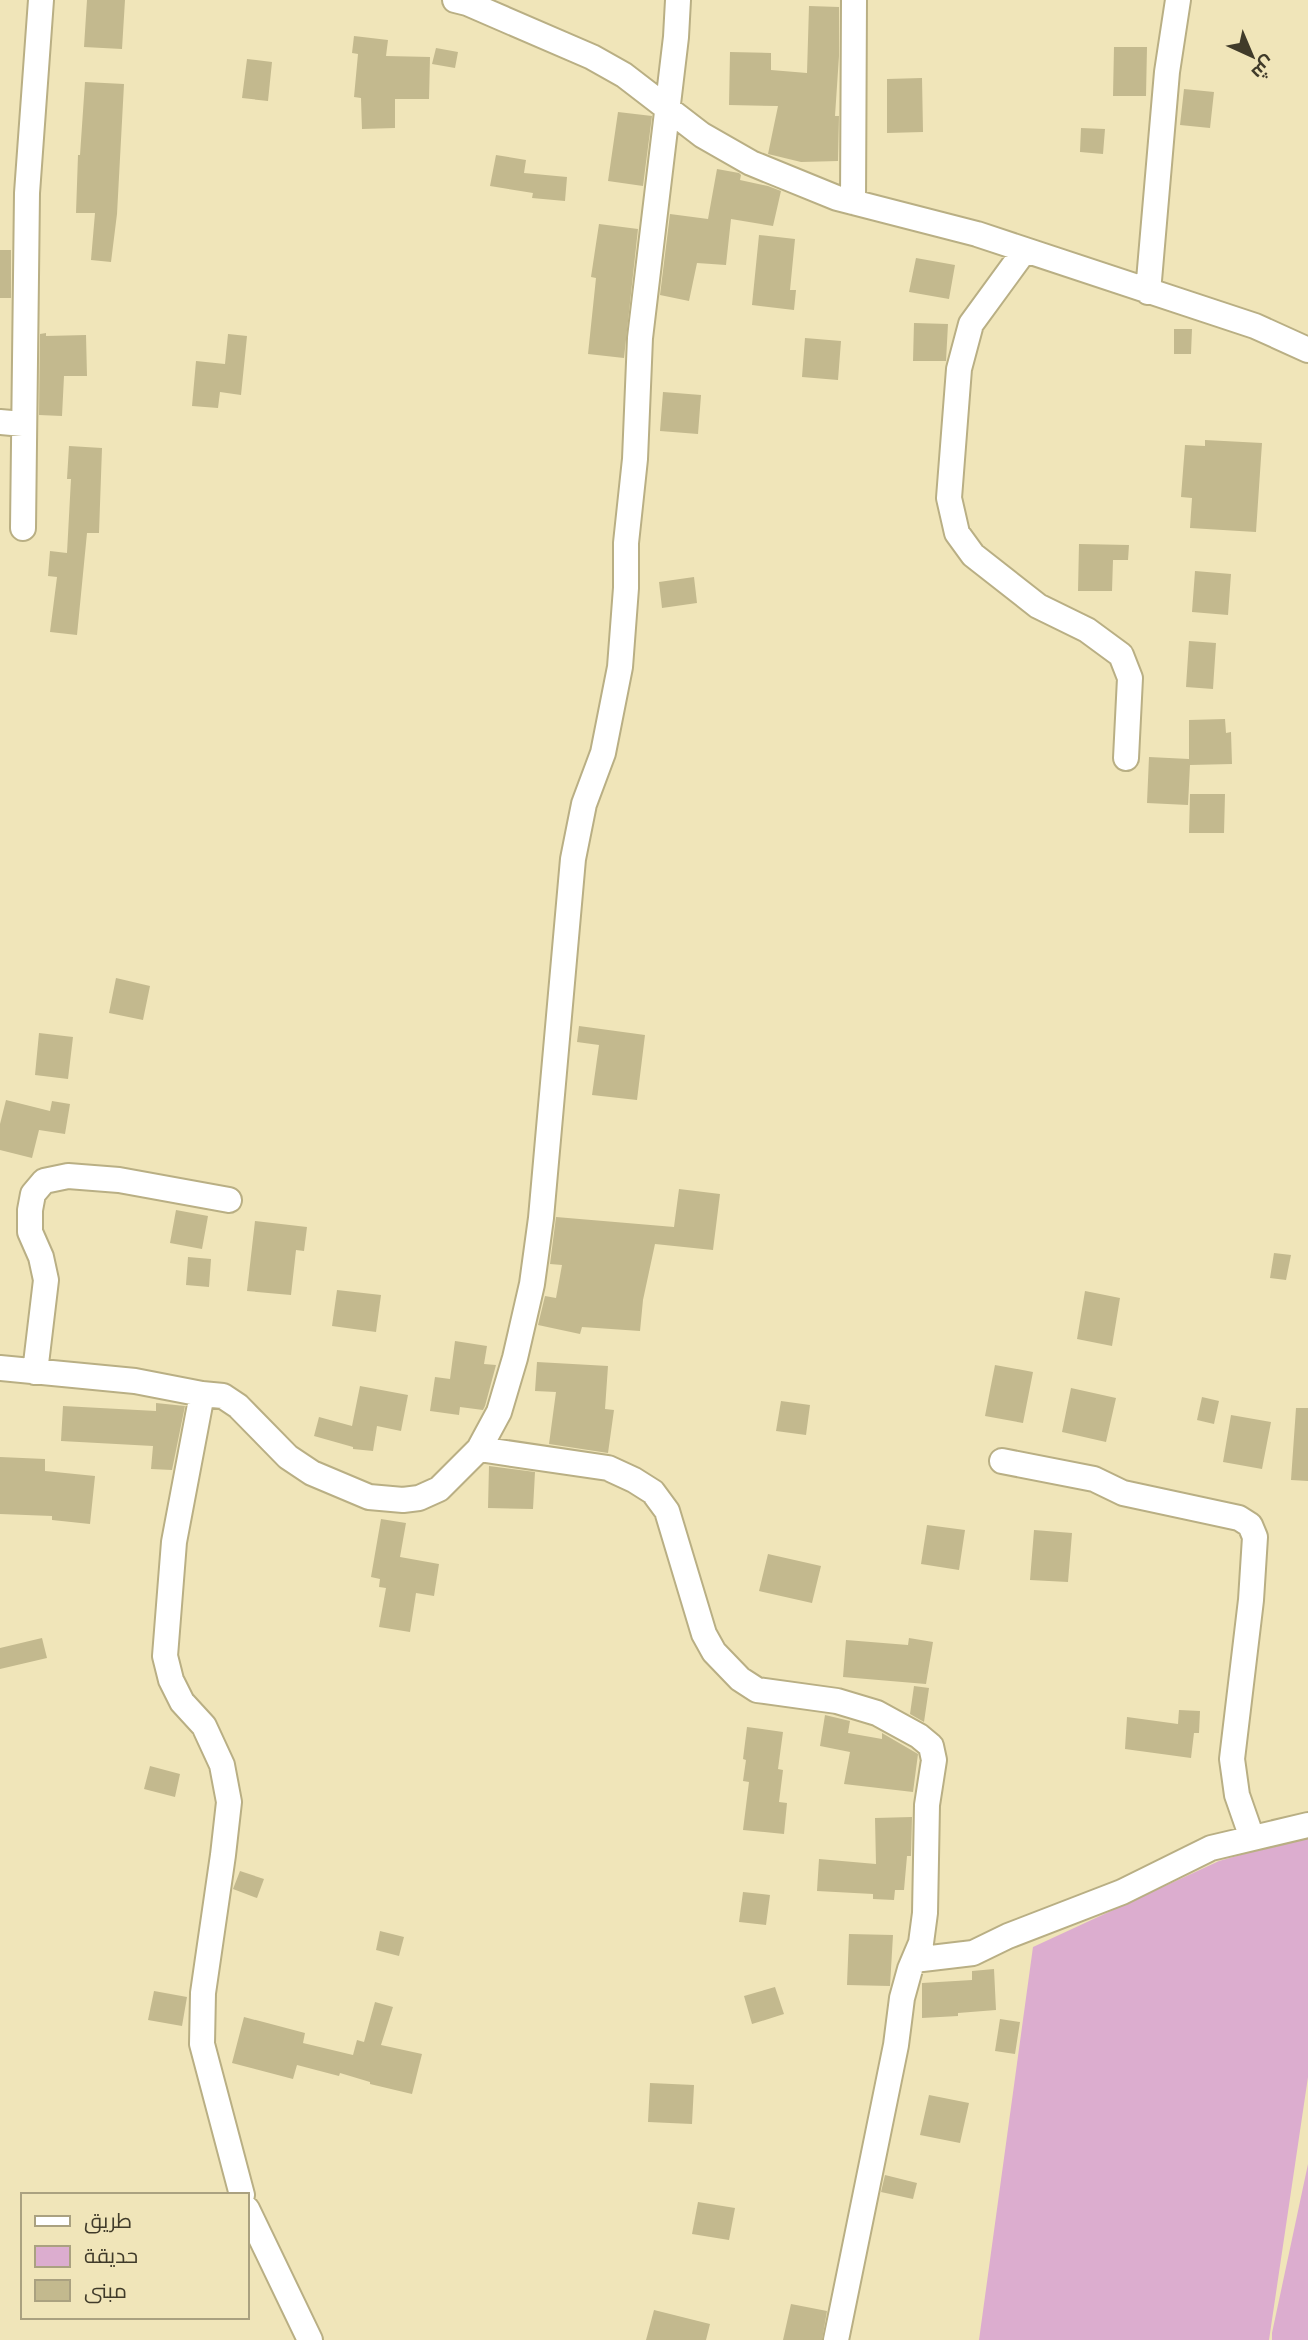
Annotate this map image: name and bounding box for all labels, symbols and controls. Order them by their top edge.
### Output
north arrow [1217,21,1287,91]
text: ش [1247,51,1280,84]
legend [21,2193,248,2319]
text: طريق [84,2209,132,2234]
text: حديقة [84,2244,138,2267]
text: مبنى [84,2279,127,2304]

